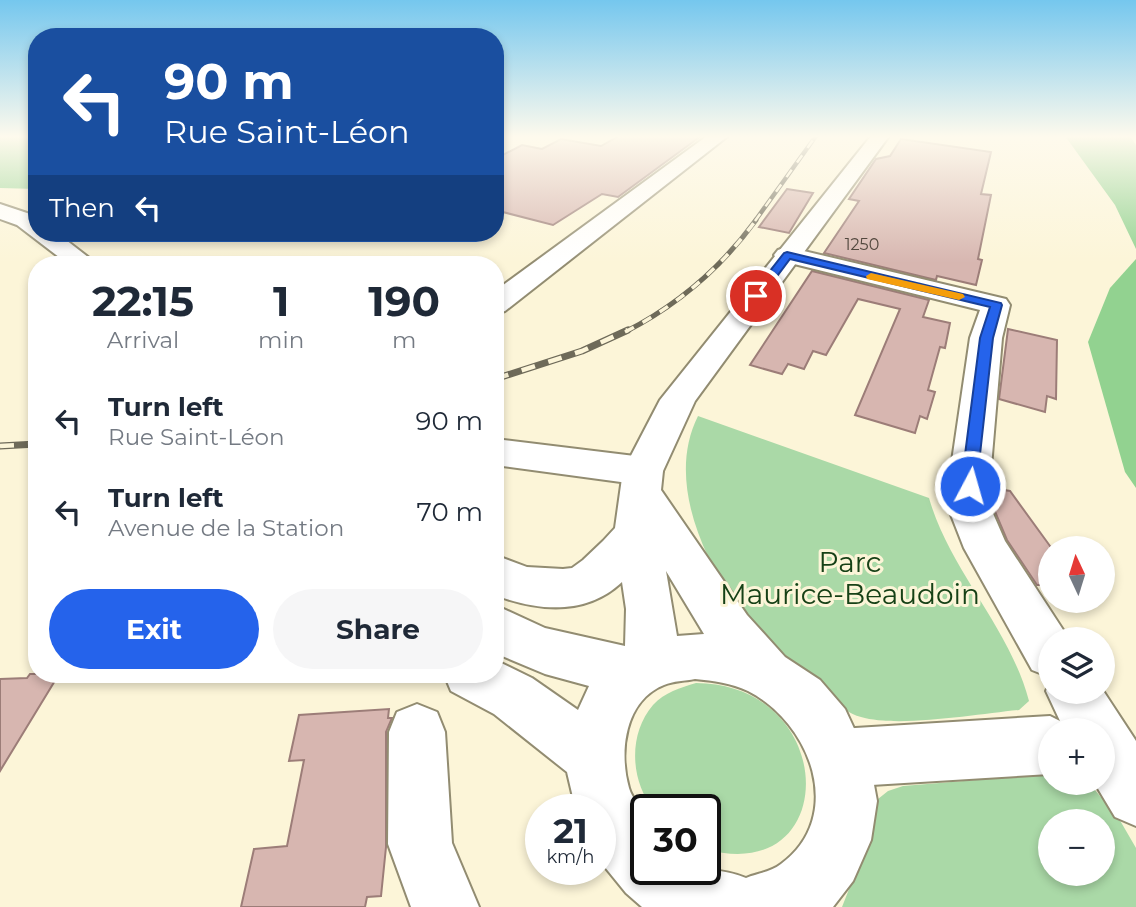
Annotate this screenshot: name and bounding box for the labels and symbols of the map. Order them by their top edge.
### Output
house number: 1250 [845,235,879,254]
pin [726,266,786,326]
position arrow [933,449,1007,523]
north arrow [1038,536,1115,612]
park label: Parc Maurice-Beaudoin [720,545,980,611]
speed limit sign: 30 [630,794,721,885]

